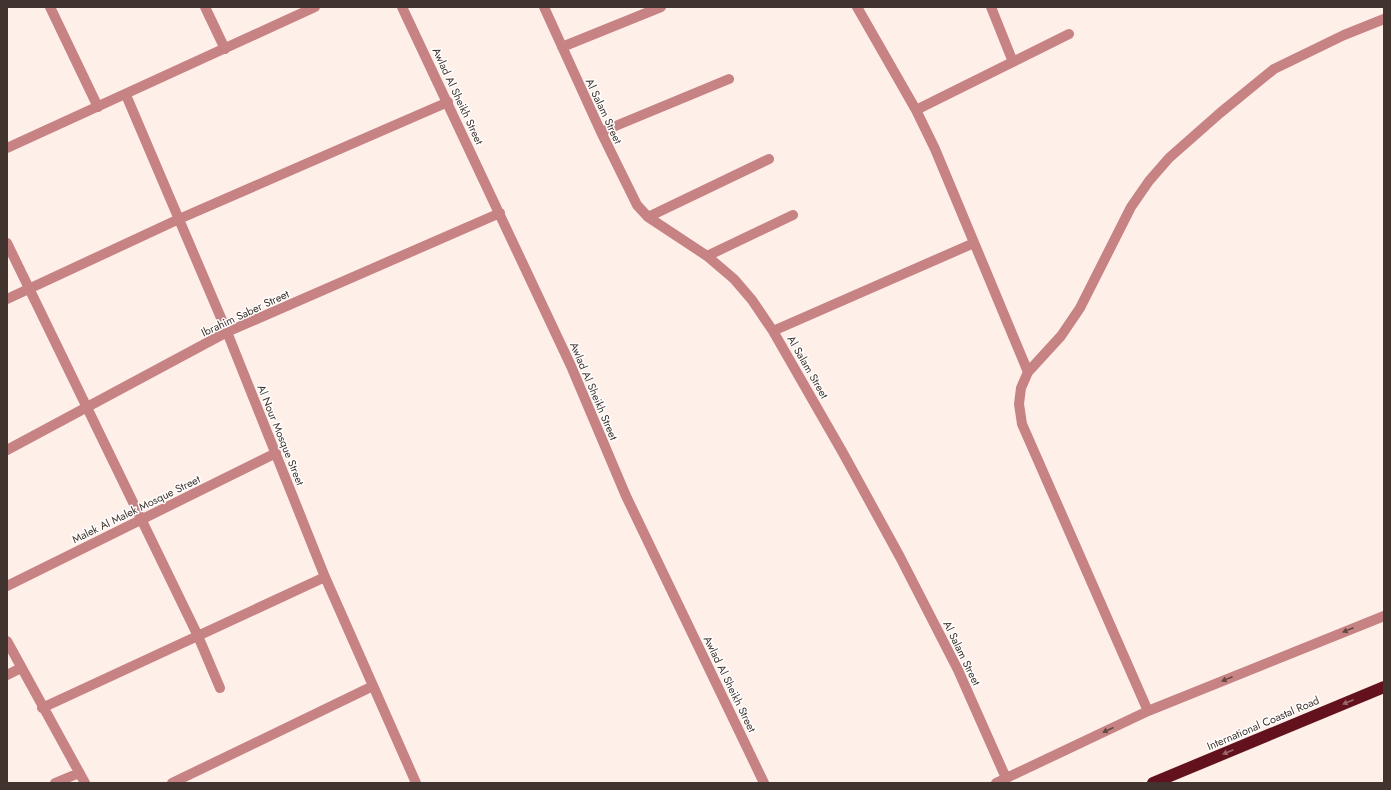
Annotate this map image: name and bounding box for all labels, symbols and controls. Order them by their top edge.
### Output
street label: Awlad Al Sheikh Street [429,45,488,147]
street label: Al Salam Street [582,76,626,147]
street label: Ibrahim Saber Street [199,286,292,340]
street label: Al Salam Street [783,333,833,402]
street label: Awlad Al Sheikh Street [566,339,622,443]
street label: Al Nour Mosque Street [254,382,309,488]
street label: Malek Al Malek Mosque Street [69,471,203,547]
street label: Al Salam Street [939,618,985,688]
one-way arrow [1341,628,1353,634]
street label: Awlad Al Sheikh Street [700,633,760,735]
one-way arrow [1221,676,1233,682]
street label: International Coastal Road [1204,692,1322,754]
one-way arrow [1342,699,1354,705]
one-way arrow [1102,727,1113,733]
one-way arrow [1222,749,1233,755]

